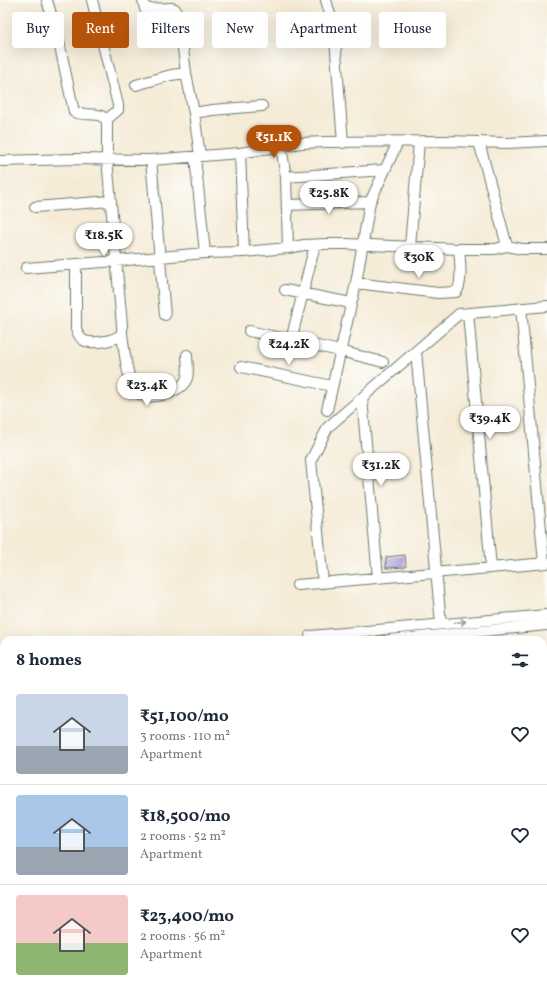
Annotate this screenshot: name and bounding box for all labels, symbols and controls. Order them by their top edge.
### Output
chip: Buy [12,12,64,48]
chip: Rent [72,12,129,48]
chip: Filters [137,12,204,48]
chip: New [212,12,268,48]
chip: Apartment [276,12,371,48]
chip: House [379,12,446,48]
pin: ₹51.1K [241,125,307,159]
text: ₹51.1K [255,129,293,147]
pin: ₹25.8K [296,181,362,215]
text: ₹25.8K [309,185,349,203]
pin: ₹18.5K [71,223,137,257]
text: ₹18.5K [85,227,123,245]
pin: ₹30K [395,245,443,279]
text: ₹30K [403,249,435,267]
pin: ₹24.2K [256,332,322,366]
text: ₹24.2K [268,336,310,354]
pin: ₹23.4K [114,373,180,407]
text: ₹23.4K [126,377,168,395]
pin: ₹39.4K [457,406,523,440]
text: ₹39.4K [469,410,511,428]
pin: ₹31.2K [348,453,414,487]
text: ₹31.2K [362,457,400,475]
one-way arrow [453,619,466,626]
text: 8 homes [16,649,82,672]
icon: filters [509,649,531,671]
text: ₹51,100/mo [140,705,229,728]
icon: home [48,710,96,758]
icon: heart [509,723,531,745]
text: 3 rooms · 110 m² [140,728,230,746]
text: Apartment [140,746,203,764]
text: ₹18,500/mo [140,805,231,828]
icon: home [48,811,96,859]
icon: heart [509,824,531,846]
text: 2 rooms · 52 m² [140,828,226,846]
text: Apartment [140,846,203,864]
text: ₹23,400/mo [140,905,234,928]
icon: home [48,911,96,959]
icon: heart [509,924,531,946]
text: 2 rooms · 56 m² [140,928,225,946]
text: Apartment [140,946,203,964]

